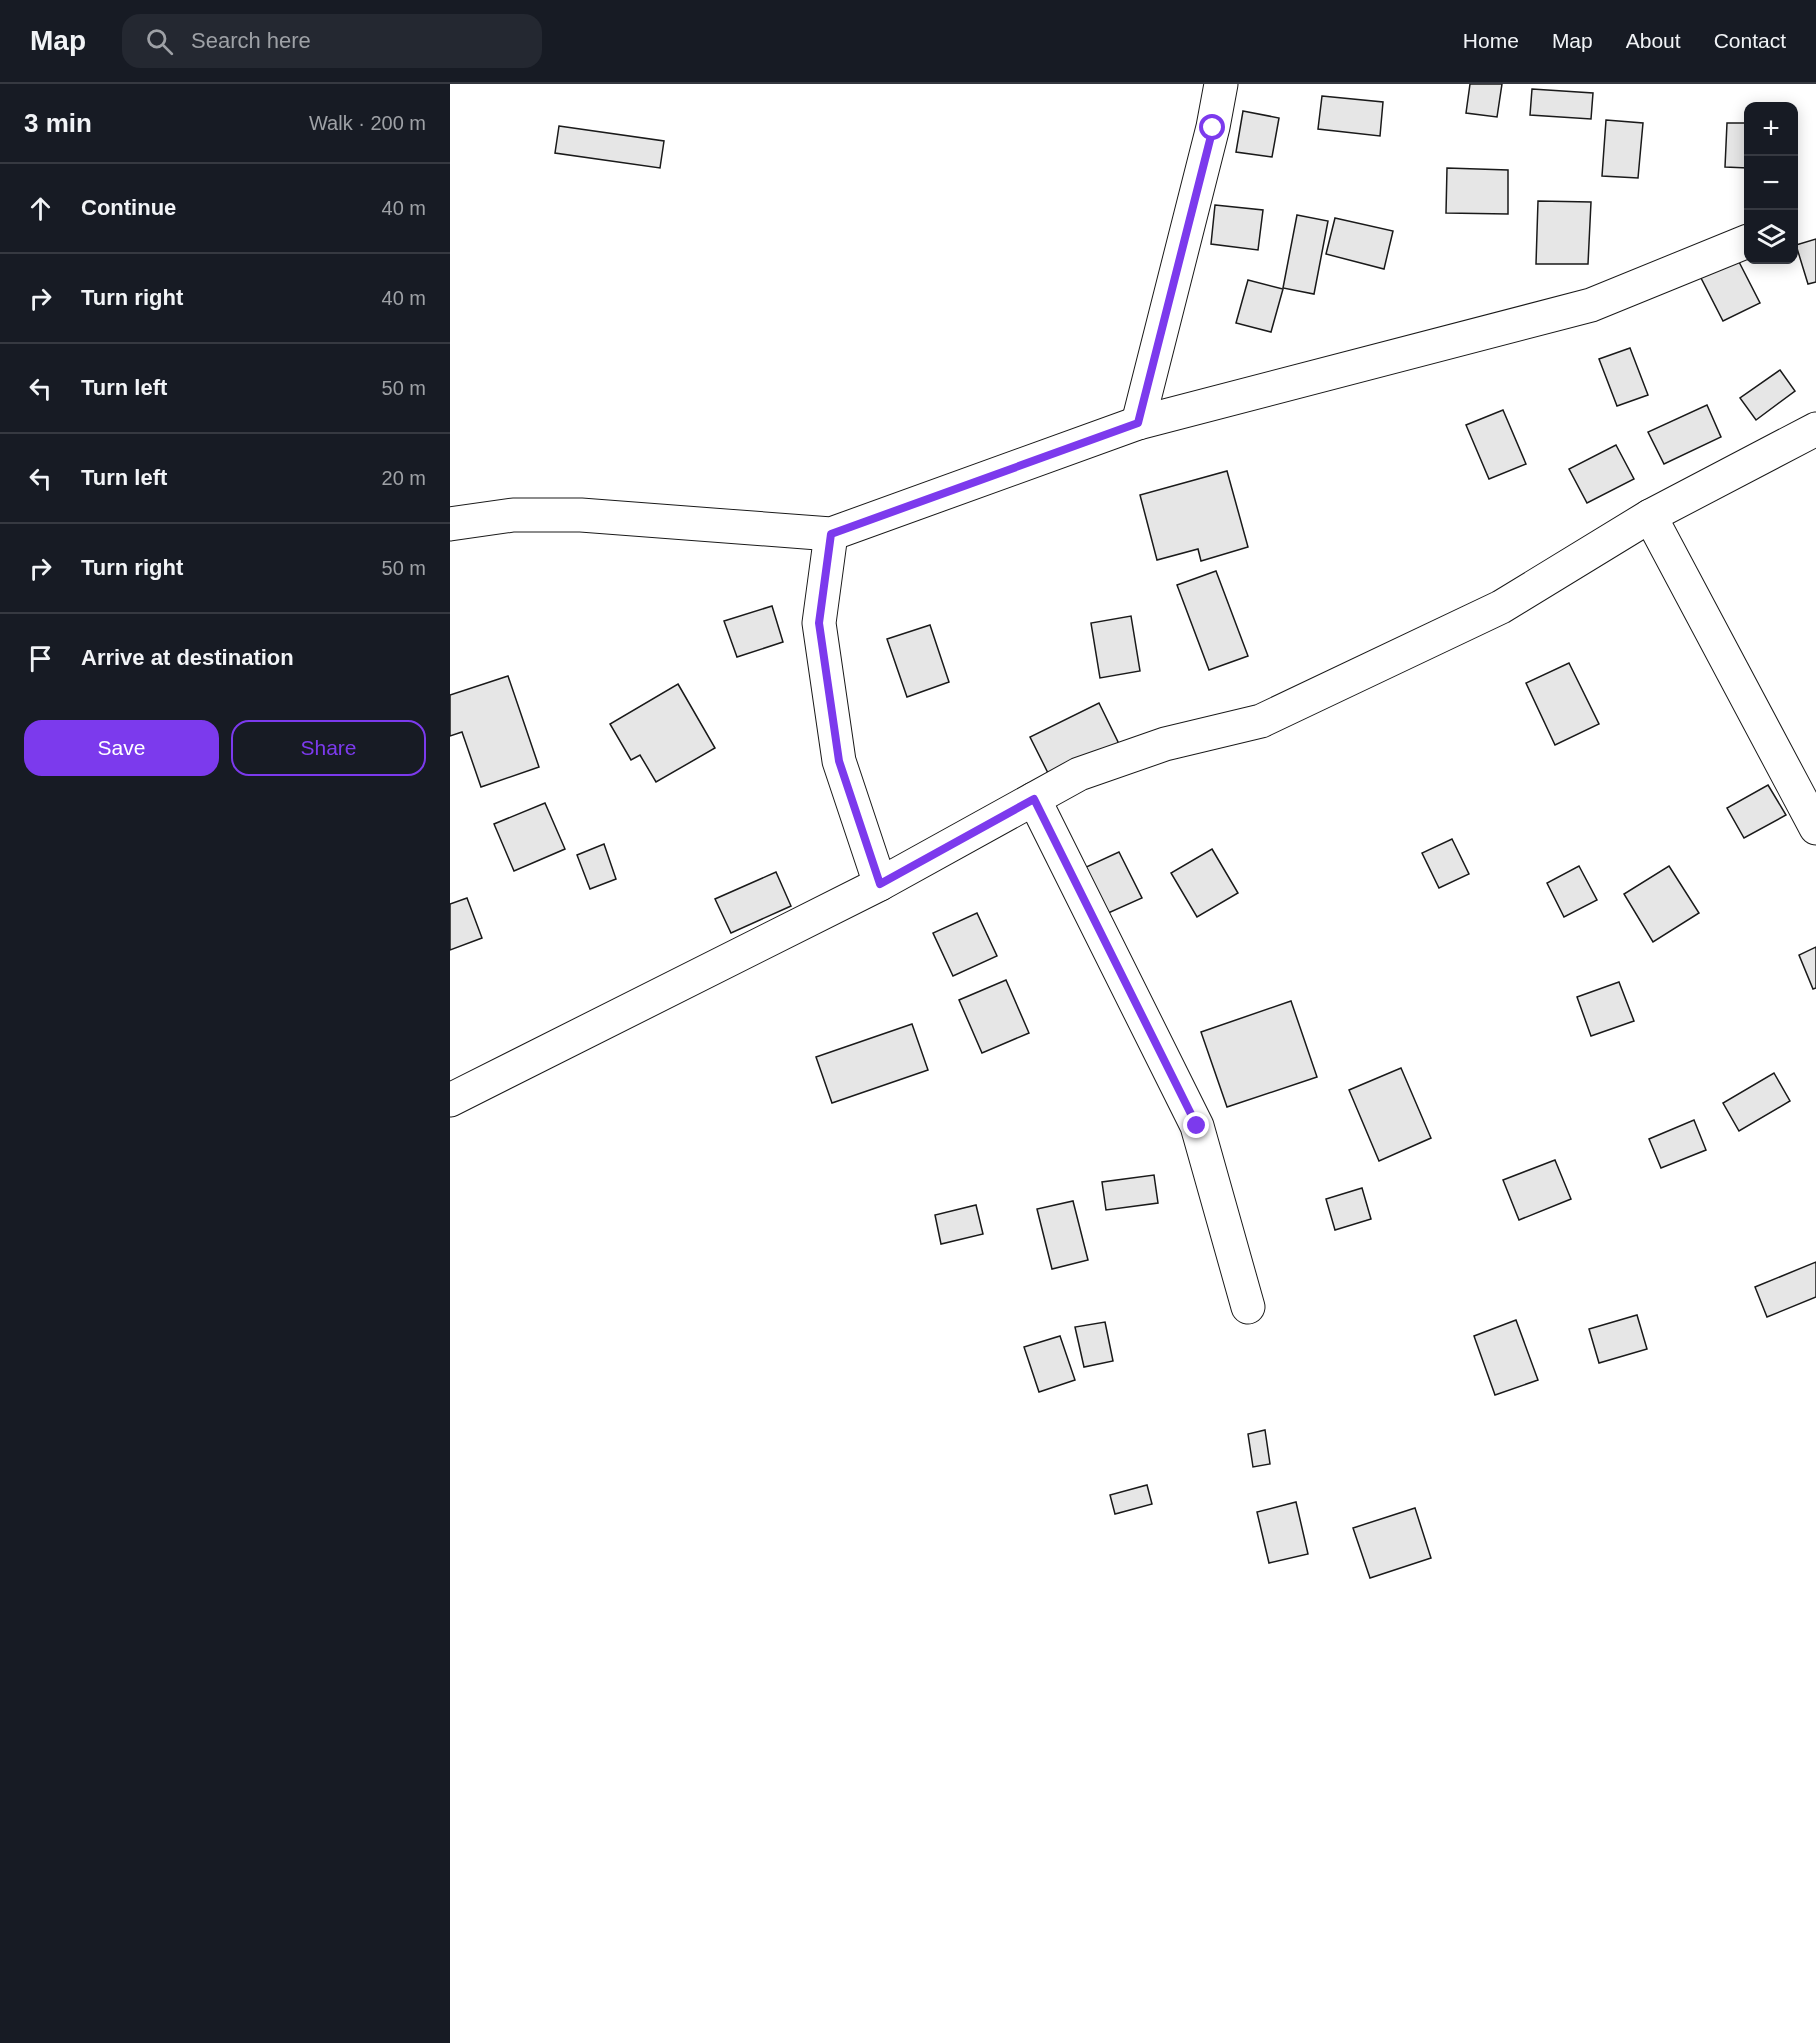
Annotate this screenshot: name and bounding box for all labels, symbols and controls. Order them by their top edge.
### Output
search box [122,14,542,68]
text: Map [30,25,86,56]
icon: search [143,25,176,58]
text: Search here [191,28,311,53]
text: Home [1463,29,1519,52]
text: Map [1552,29,1593,52]
text: About [1626,29,1681,52]
text: Contact [1714,29,1786,52]
map controls [1744,102,1798,264]
button: + [1744,102,1798,156]
text: 3 min [24,108,92,138]
text: Walk · 200 m [309,112,426,134]
route start [1199,114,1225,140]
button: − [1744,156,1798,210]
icon: ahead [24,192,57,225]
text: Continue [81,195,176,220]
text: 40 m [382,197,426,219]
button: layers [1744,210,1798,264]
icon: right [24,282,57,315]
text: Turn right [81,285,183,310]
text: 40 m [382,287,426,309]
icon: left [24,372,57,405]
text: Turn left [81,375,167,400]
text: 50 m [382,377,426,399]
icon: left [24,462,57,495]
text: Turn left [81,465,167,490]
text: 20 m [382,467,426,489]
icon: right [24,552,57,585]
text: Turn right [81,555,183,580]
text: 50 m [382,557,426,579]
icon: arrive [24,642,57,675]
text: Arrive at destination [81,645,294,670]
button: Save [24,720,219,776]
button: Share [231,720,426,776]
route end [1183,1112,1209,1138]

